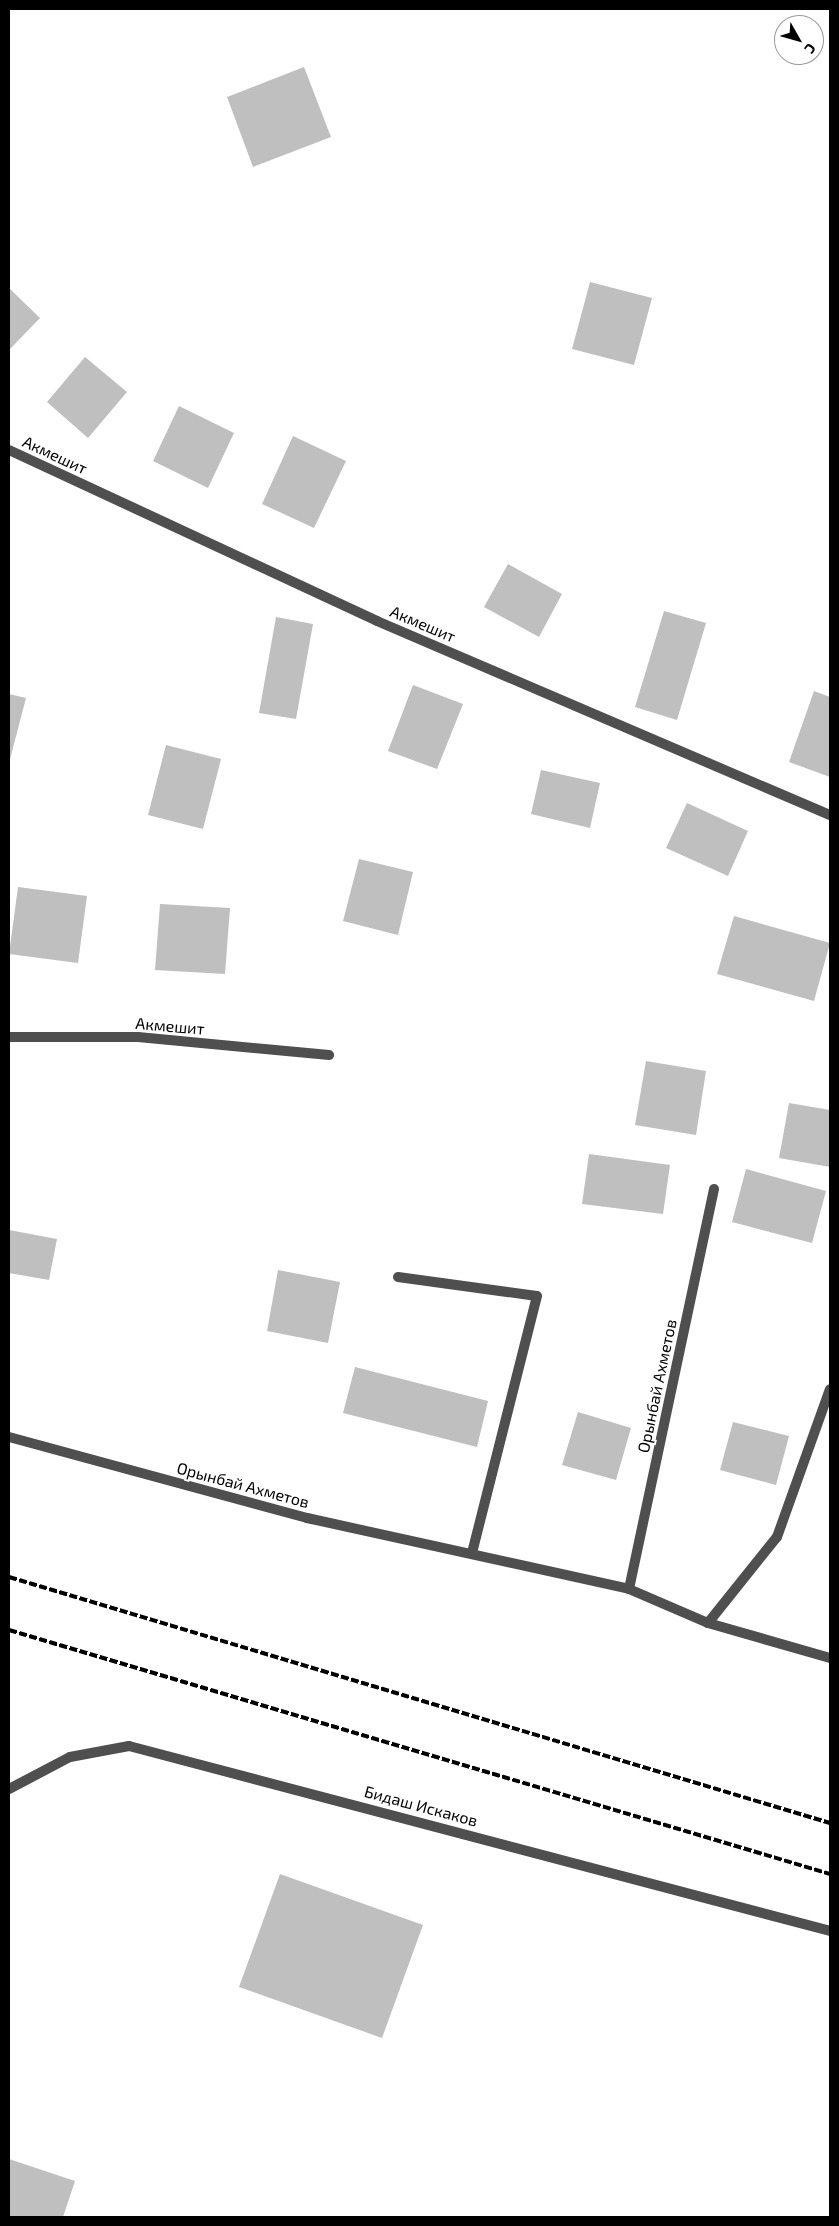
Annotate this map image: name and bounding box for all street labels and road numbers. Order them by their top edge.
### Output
street label: Акмешит [20,432,90,478]
street label: Акмешит [387,602,459,646]
street label: Акмешит [135,1013,205,1039]
street label: Орынбай Ахметов [633,1317,681,1455]
street label: Орынбай Ахметов [175,1458,311,1512]
street label: Бидаш Искаков [362,1782,480,1830]

